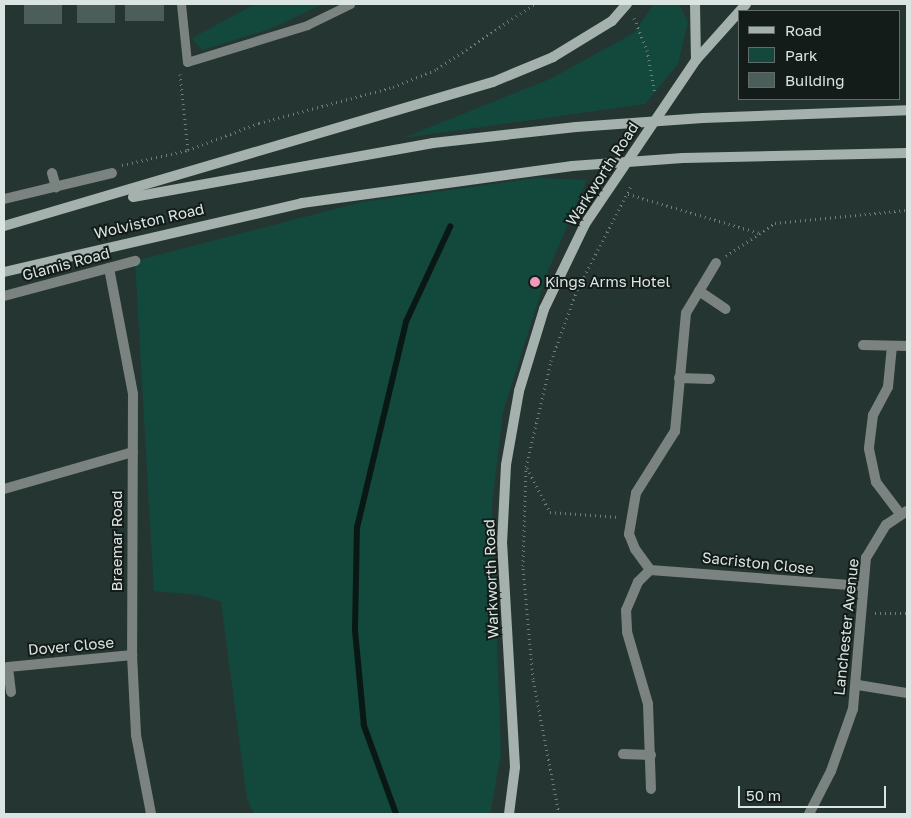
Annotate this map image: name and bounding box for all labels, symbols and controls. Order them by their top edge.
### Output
legend [738,10,901,100]
text: Road [785,21,822,39]
text: Park [785,46,817,64]
text: Building [785,71,845,89]
street label: Warkworth Road [562,119,642,229]
street label: Wolviston Road [92,200,206,242]
street label: Glamis Road [20,244,112,284]
place label: Kings Arms Hotel [545,273,670,291]
marker: Kings Arms Hotel [529,276,541,288]
street label: Braemar Road [108,490,126,592]
street label: Warkworth Road [480,519,502,639]
street label: Sacriston Close [701,548,815,578]
street label: Lanchester Avenue [830,558,862,696]
street label: Dover Close [27,633,115,659]
scale bar [741,776,888,808]
text: 50 m [746,786,781,804]

